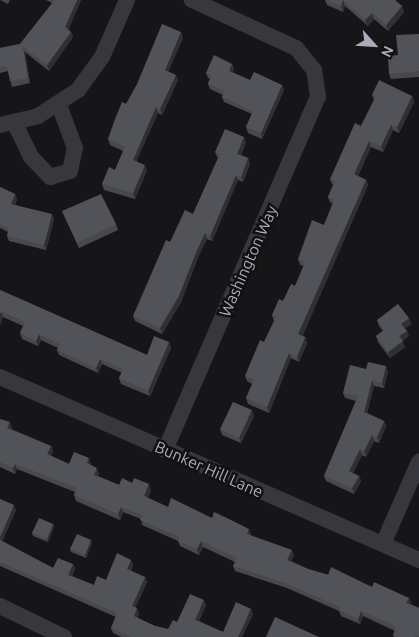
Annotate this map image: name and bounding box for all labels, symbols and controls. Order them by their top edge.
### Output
north arrow [349,20,399,70]
text: N [378,43,397,60]
street label: Washington Way [215,202,281,320]
street label: Bunker Hill Lane [152,437,266,501]

